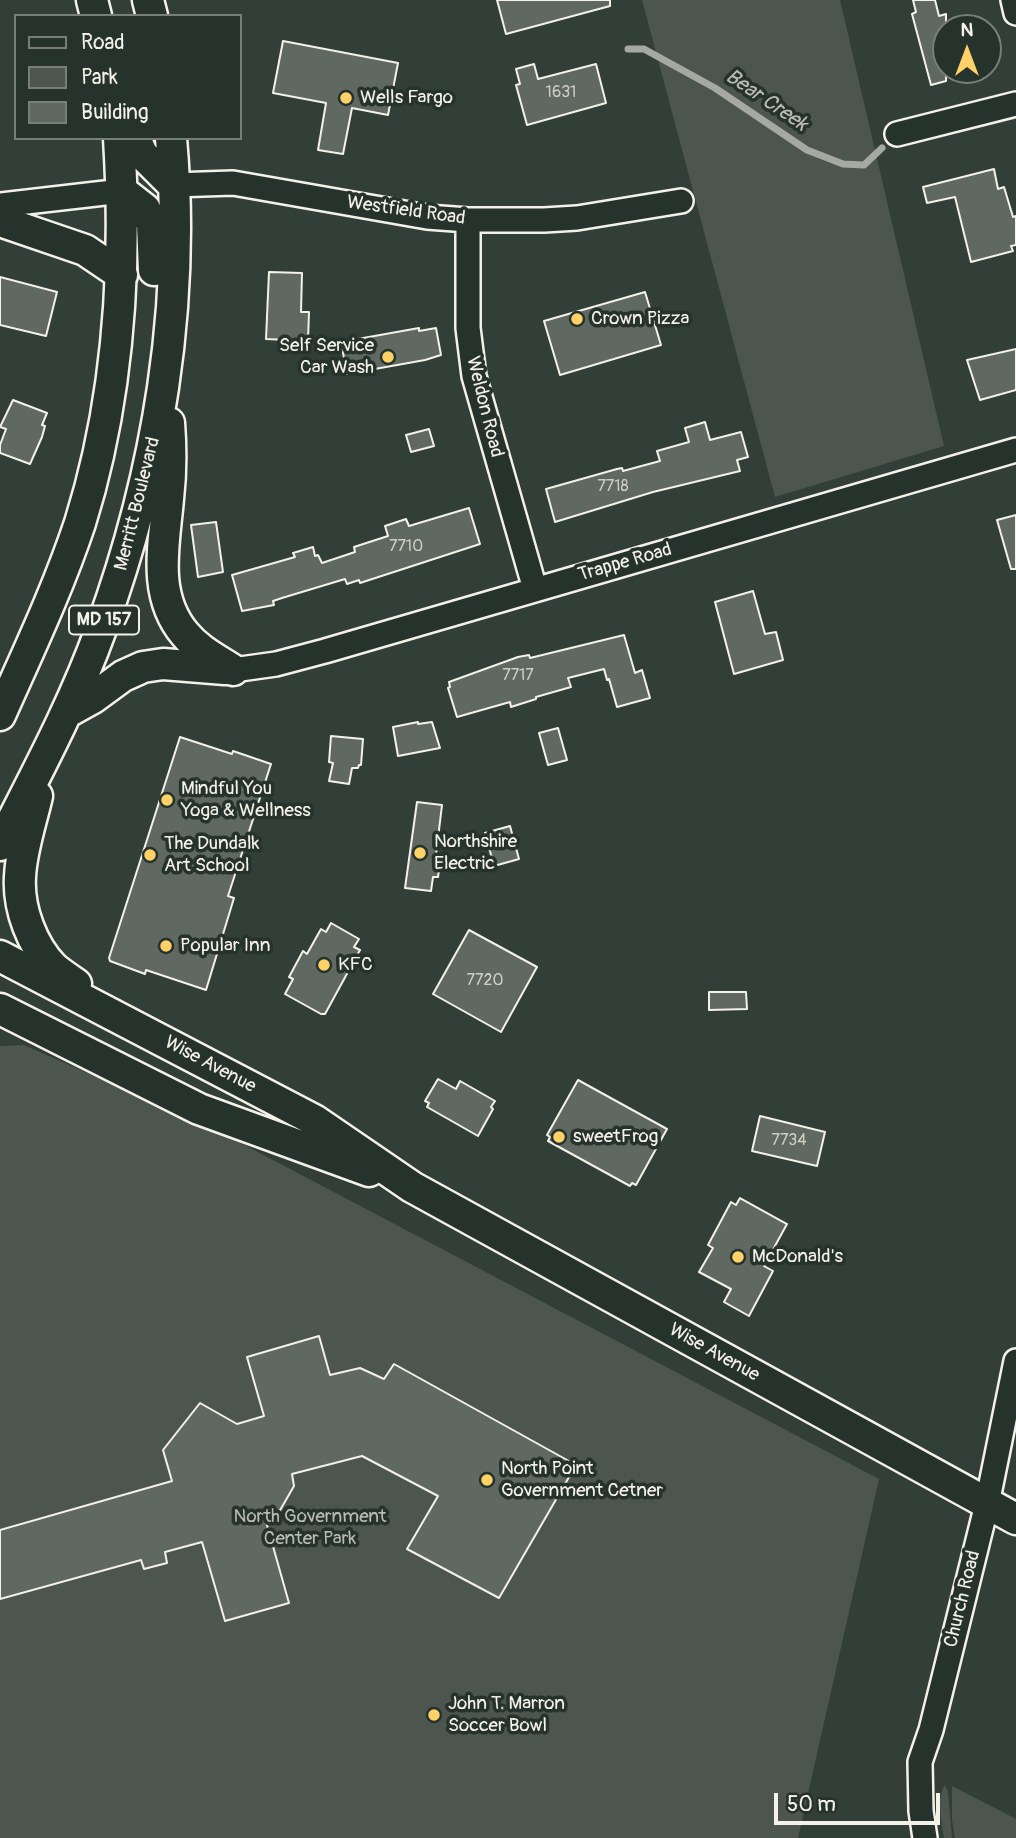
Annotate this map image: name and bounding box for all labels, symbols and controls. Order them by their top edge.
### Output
legend [14,14,242,140]
north arrow [932,14,1002,84]
text: N [961,18,973,42]
text: Road [81,29,125,56]
text: Park [81,64,118,91]
water label: Bear Creek [720,64,812,138]
house number: 1631 [546,83,576,103]
place label: Wells Fargo [360,87,453,109]
marker: Wells Fargo [338,90,354,106]
text: Building [81,99,148,126]
street label: Westfield Road [345,191,467,231]
place label: Crown Pizza [591,308,689,330]
marker: Crown Pizza [569,311,585,327]
place label: Self Service Car Wash [279,335,374,379]
marker: Self Service Car Wash [380,349,396,365]
street label: Weldon Road [460,354,508,460]
street label: Merritt Boulevard [110,435,166,573]
house number: 7718 [597,477,629,497]
house number: 7710 [389,537,423,557]
street label: Trappe Road [576,539,674,587]
road number: MD 157 [69,606,139,634]
house number: 7717 [502,666,534,686]
place label: Mindful You Yoga & Wellness [181,778,311,822]
marker: Mindful You Yoga & Wellness [159,792,175,808]
place label: Northshire Electric [434,831,517,875]
place label: The Dundalk Art School [164,833,259,877]
marker: Northshire Electric [412,845,428,861]
marker: The Dundalk Art School [142,847,158,863]
place label: Popular Inn [180,935,271,957]
marker: Popular Inn [158,938,174,954]
place label: KFC [338,954,373,976]
marker: KFC [316,957,332,973]
house number: 7720 [467,971,503,991]
street label: Wise Avenue [161,1031,259,1099]
place label: sweetFrog [573,1126,658,1148]
marker: sweetFrog [551,1129,567,1145]
house number: 7734 [771,1131,807,1151]
place label: McDonald's [752,1246,843,1268]
marker: McDonald's [730,1249,746,1265]
street label: Wise Avenue [665,1319,763,1387]
place label: North Point Government Cetner [501,1458,663,1502]
marker: North Point Government Cetner [479,1472,495,1488]
park label: North Government Center Park [234,1506,386,1550]
street label: Church Road [940,1548,986,1650]
place label: John T. Marron Soccer Bowl [448,1693,565,1737]
marker: John T. Marron Soccer Bowl [426,1707,442,1723]
scale bar [778,1778,944,1822]
text: 50 m [787,1791,836,1818]

